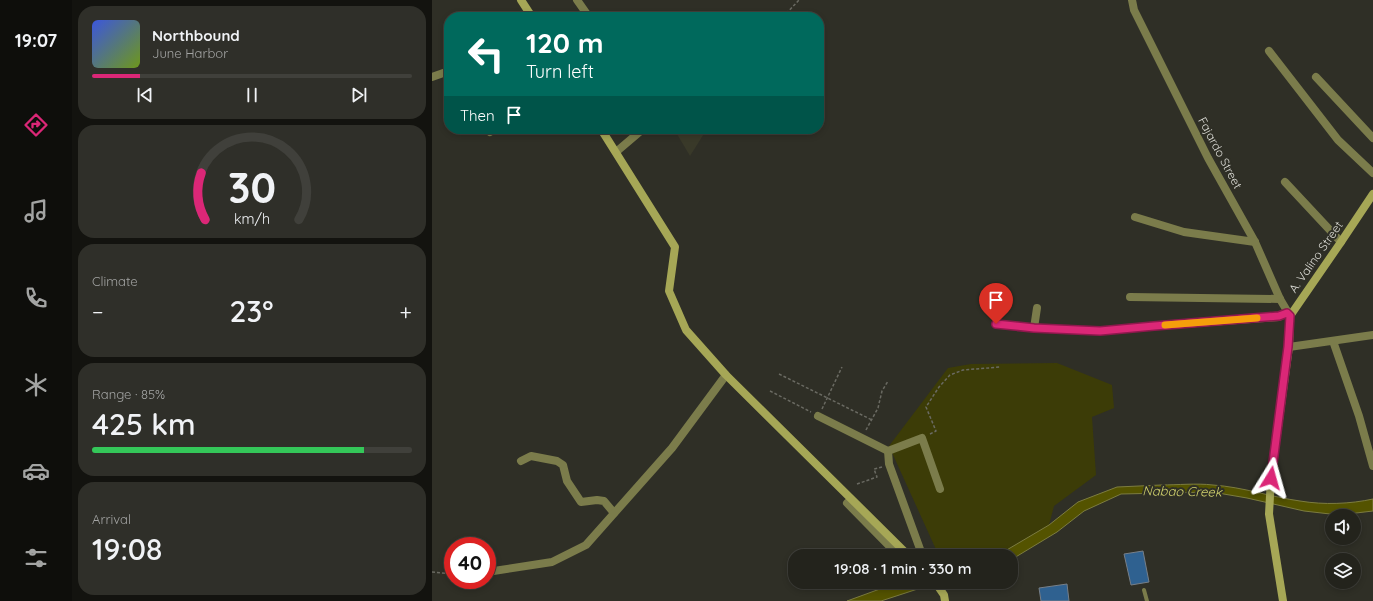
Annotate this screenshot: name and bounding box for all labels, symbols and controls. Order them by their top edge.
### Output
text: 120 m [526,25,604,60]
text: Northbound [152,26,240,45]
icon: left [460,28,512,80]
text: 19:07 [15,29,57,52]
text: June Harbor [152,45,228,61]
text: Turn left [526,60,594,83]
icon: previous [134,84,156,106]
icon: pause [241,84,263,106]
icon: next [348,84,370,106]
icon: arrive [503,104,525,126]
text: Then [460,106,495,125]
icon: directions [22,111,50,139]
street label: Fajardo Street [1195,114,1246,191]
text: 30 [228,160,276,212]
icon: music [22,197,50,225]
text: km/h [234,209,270,227]
street label: A. Valino Street [1285,218,1346,295]
text: Climate [92,273,138,289]
pin [979,283,1013,324]
icon: phone [22,284,50,312]
icon: arrive [985,289,1007,311]
text: 23° [229,292,274,330]
text: − [92,298,103,326]
text: + [400,298,412,326]
icon: climate [22,371,50,399]
text: Range · 85% [92,386,165,402]
text: 425 km [92,405,196,443]
icon: car [22,457,50,485]
position arrow [1250,457,1292,499]
water label: Nabao Creek [1142,482,1223,500]
map controls [1325,509,1361,589]
button: sound [1325,509,1361,545]
text: Arrival [92,511,131,527]
text: 19:08 [92,530,162,568]
speed limit sign: 40 [444,537,496,589]
icon: filters [22,544,50,572]
button: layers [1325,553,1361,589]
text: 19:08 · 1 min · 330 m [834,559,972,578]

